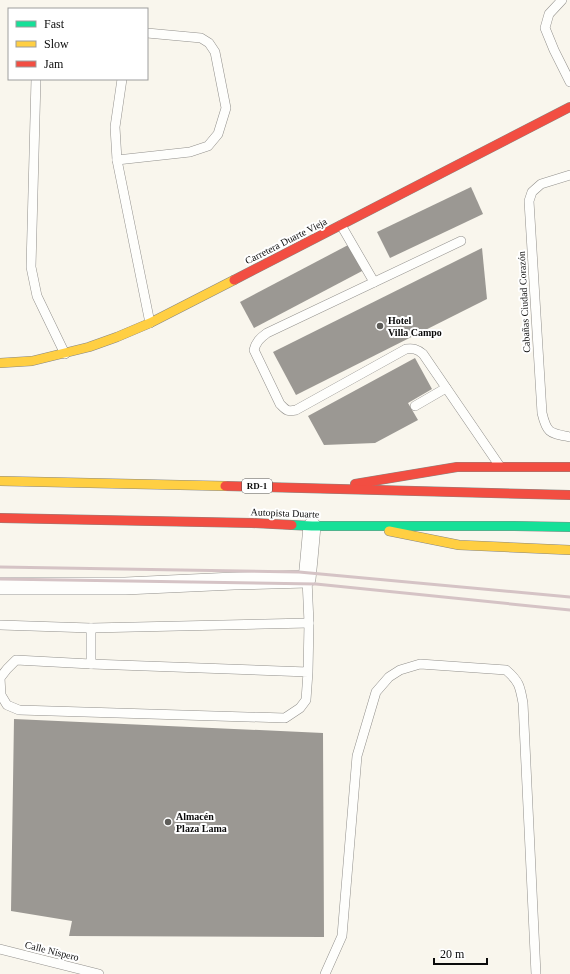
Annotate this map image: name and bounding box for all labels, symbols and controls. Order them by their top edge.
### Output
legend [8,8,148,80]
text: Fast [44,17,65,31]
text: Slow [44,37,69,51]
text: Jam [44,57,64,71]
street label: Carretera Duarte Vieja [243,215,329,266]
street label: Cabañas Ciudad Corazón [516,251,532,353]
place label: Hotel Villa Campo [388,315,442,338]
marker: Hotel Villa Campo [375,321,385,331]
road number: RD-1 [242,479,272,493]
street label: Autopista Duarte [251,506,320,520]
place label: Almacén Plaza Lama [176,811,227,834]
marker: Almacén Plaza Lama [163,817,173,827]
street label: Calle Níspero [24,939,80,963]
scale bar [434,940,487,966]
text: 20 m [440,947,465,961]

